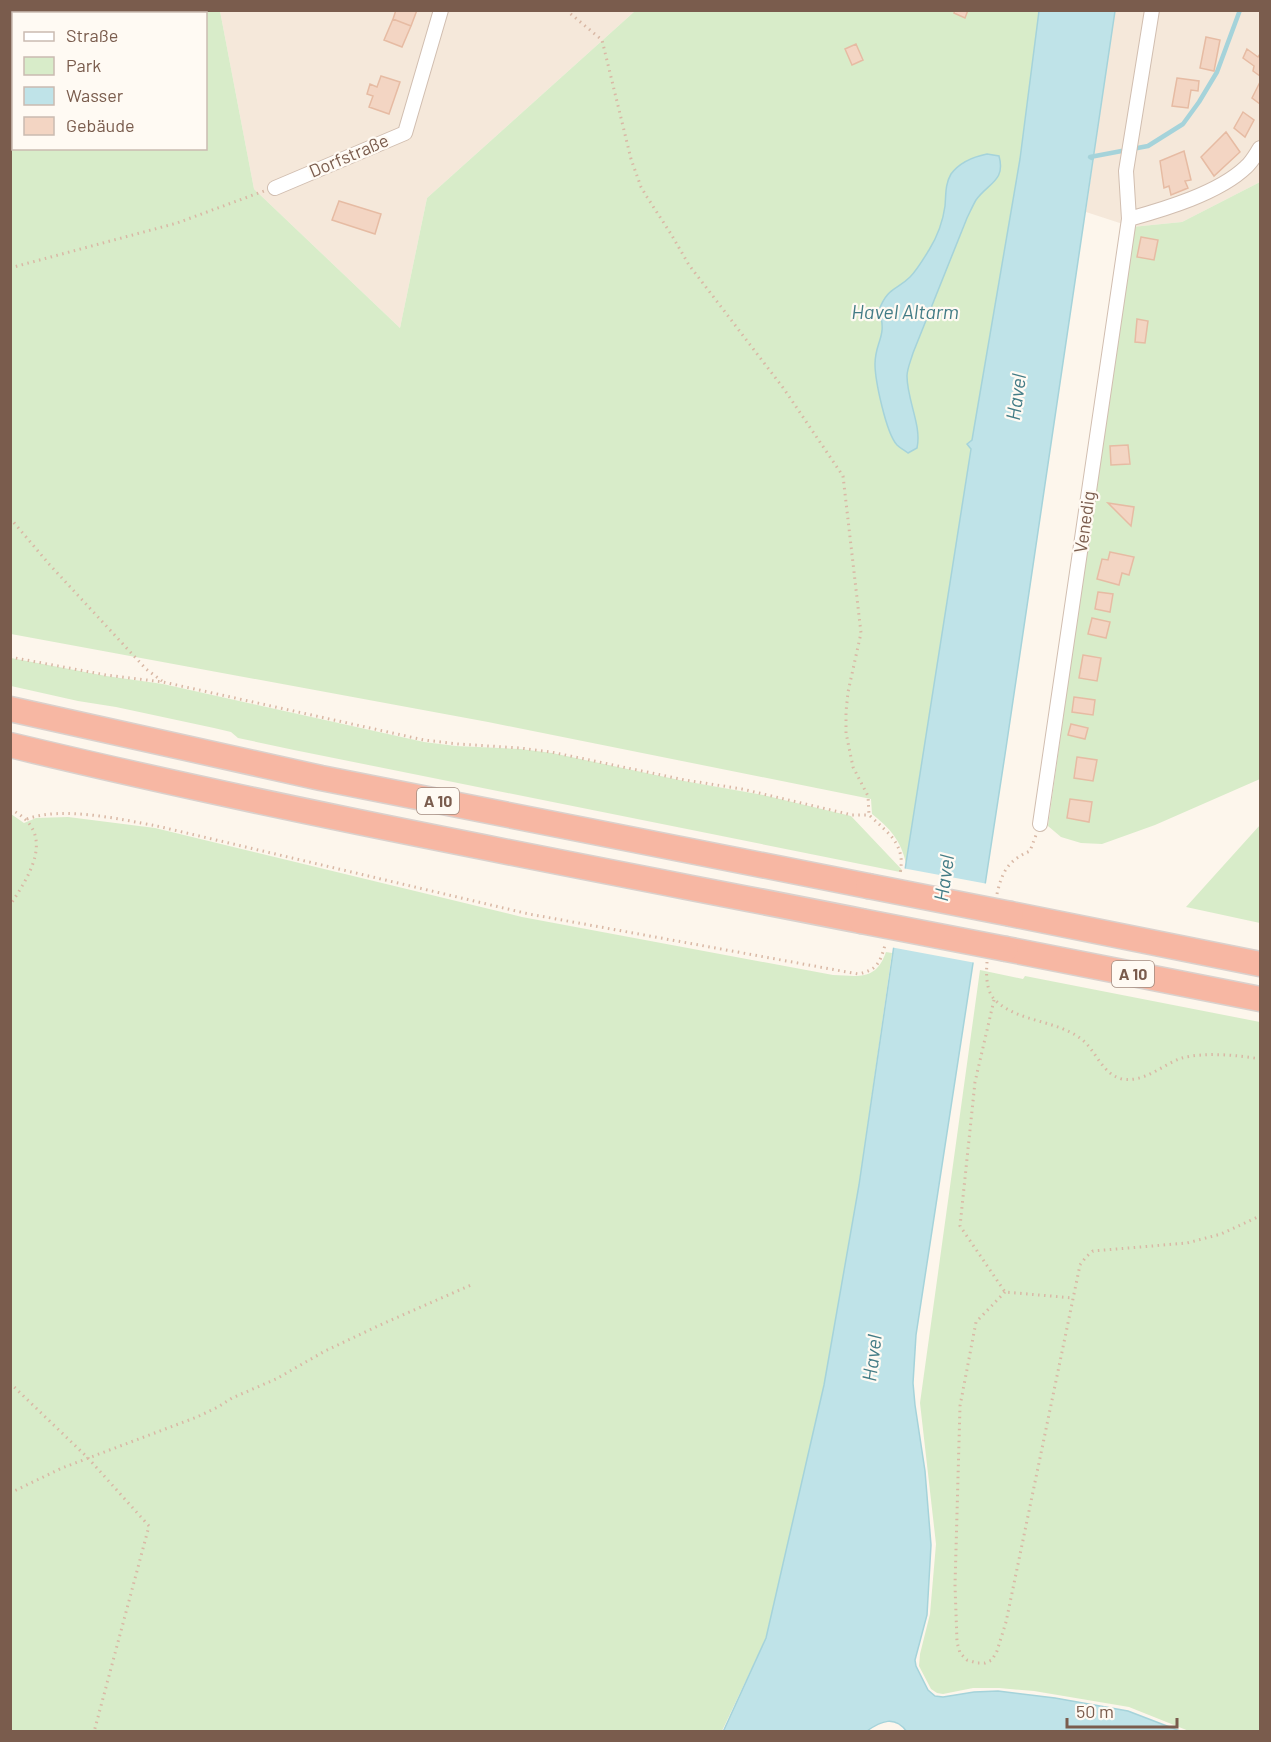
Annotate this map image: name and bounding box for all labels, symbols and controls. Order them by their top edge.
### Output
legend [12,12,207,150]
text: Straße [66,24,118,46]
text: Park [66,54,101,76]
text: Wasser [66,84,124,106]
text: Gebäude [66,114,135,136]
street label: Dorfstraße [305,128,392,182]
water label: Havel Altarm [851,299,959,323]
water label: Havel [1000,371,1030,422]
street label: Venedig [1069,489,1099,554]
road number: A 10 [417,788,459,814]
water label: Havel [928,852,958,903]
road number: A 10 [1112,961,1154,987]
water label: Havel [856,1333,886,1383]
scale bar [1067,1691,1176,1729]
text: 50 m [1076,1700,1114,1722]

